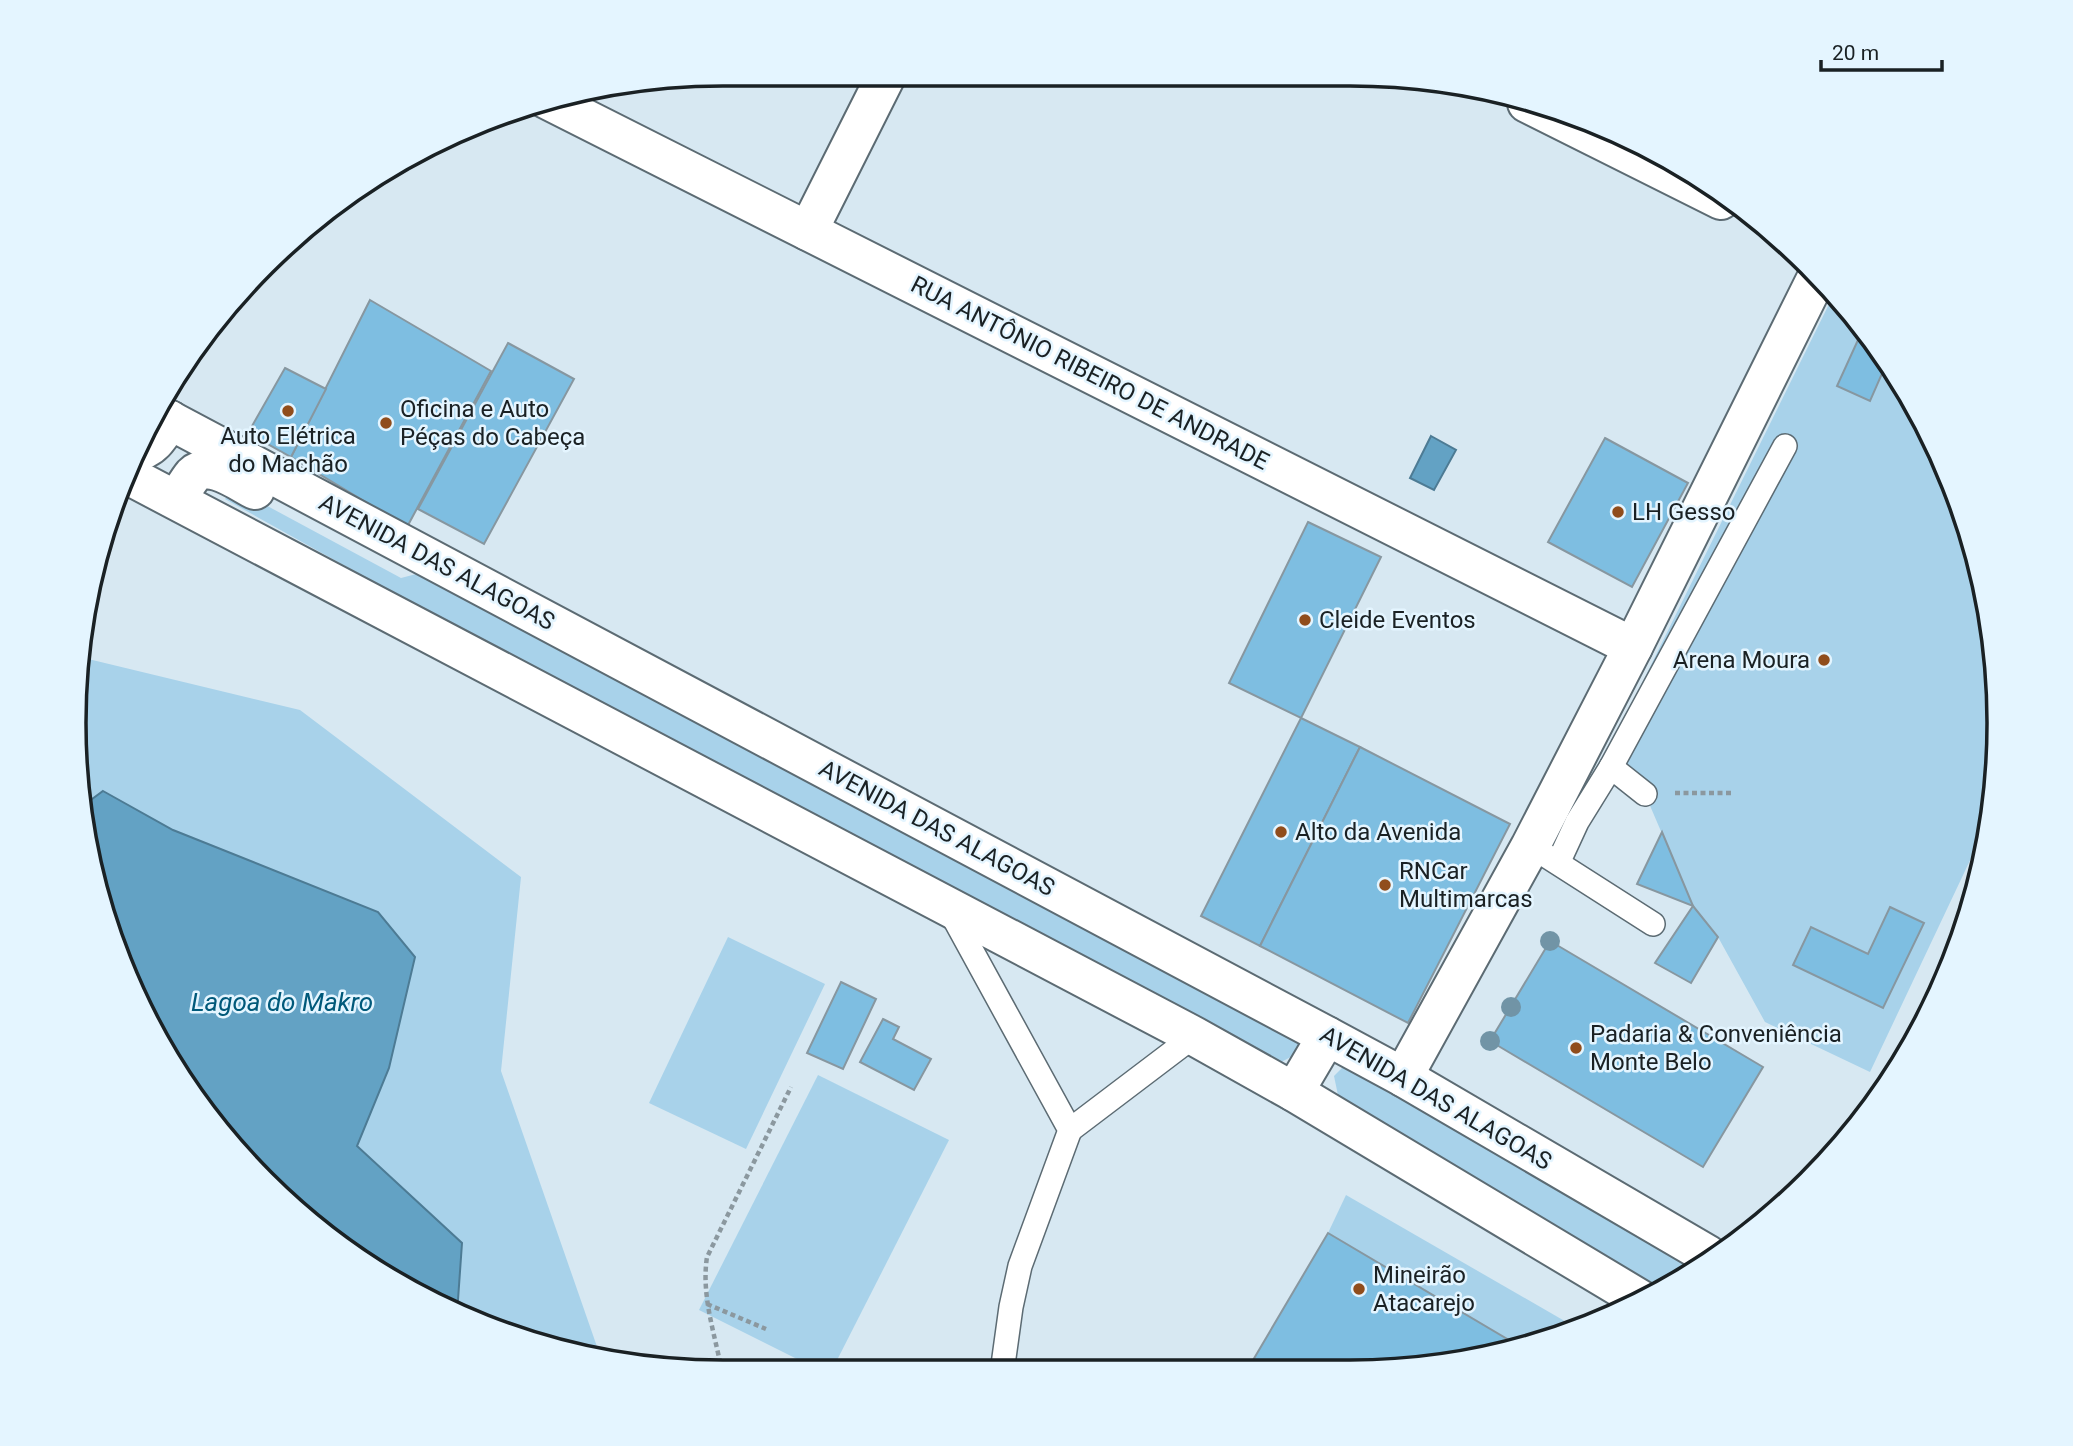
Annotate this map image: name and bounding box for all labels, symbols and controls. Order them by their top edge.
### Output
scale bar [1821,28,1942,72]
text: 20 m [1832,41,1879,65]
street label: RUA ANTÔNIO RIBEIRO DE ANDRADE [906,270,1274,476]
place label: Oficina e Auto Péças do Cabeça [400,395,585,451]
marker: Auto Elétrica do Machão [280,403,296,419]
marker: Oficina e Auto Péças do Cabeça [378,415,394,431]
place label: Auto Elétrica do Machão [220,422,356,478]
street label: AVENIDA DAS ALAGOAS [315,488,559,636]
place label: LH Gesso [1632,498,1736,526]
marker: LH Gesso [1610,504,1626,520]
place label: Cleide Eventos [1319,606,1476,634]
marker: Cleide Eventos [1297,612,1313,628]
place label: Arena Moura [1673,646,1810,674]
marker: Arena Moura [1816,652,1832,668]
street label: AVENIDA DAS ALAGOAS [815,754,1059,902]
place label: Alto da Avenida [1295,818,1461,846]
marker: Alto da Avenida [1273,824,1289,840]
place label: RNCar Multimarcas [1399,857,1533,913]
marker: RNCar Multimarcas [1377,877,1393,893]
water label: Lagoa do Makro [191,987,373,1017]
street label: AVENIDA DAS ALAGOAS [1315,1020,1557,1176]
place label: Padaria & Conveniência Monte Belo [1590,1020,1842,1076]
marker: Padaria & Conveniência Monte Belo [1568,1040,1584,1056]
place label: Mineirão Atacarejo [1373,1261,1475,1317]
marker: Mineirão Atacarejo [1351,1281,1367,1297]

